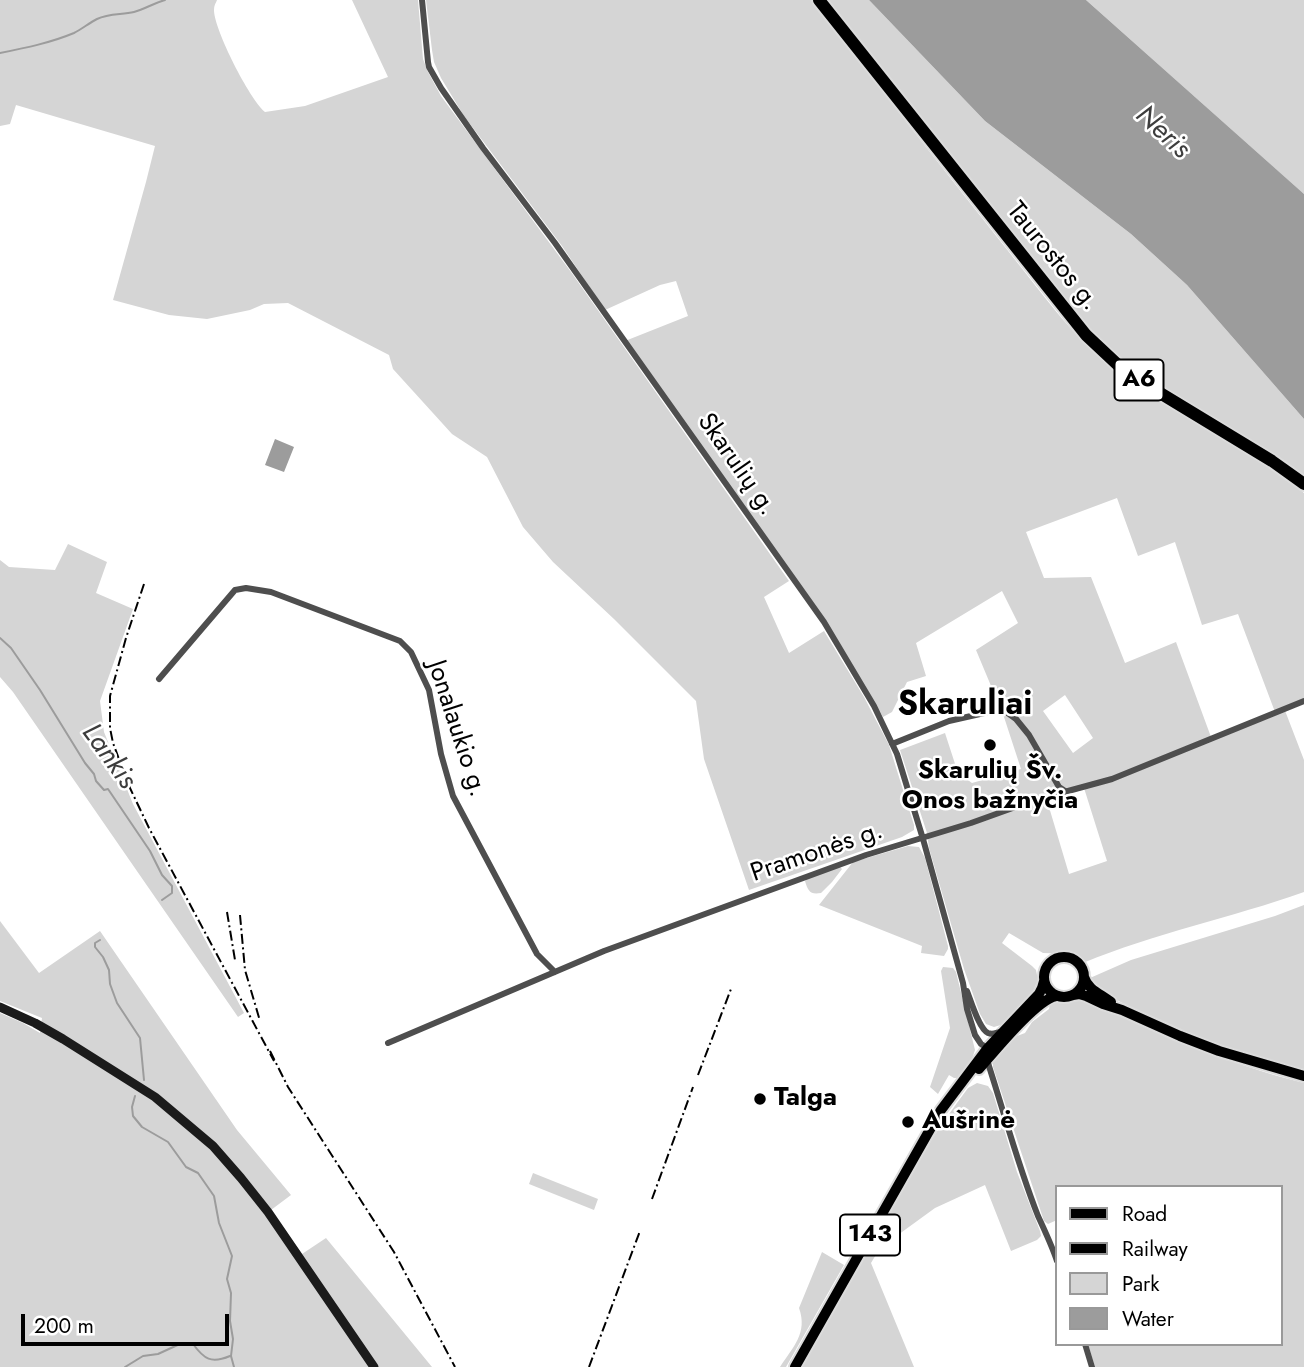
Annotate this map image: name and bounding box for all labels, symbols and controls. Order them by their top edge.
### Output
water label: Neris [1128,99,1196,167]
street label: Taurostos g. [999,197,1105,317]
road number: A6 [1114,360,1164,400]
street label: Skarulių g. [690,408,782,522]
street label: Jonalaukio g. [419,657,493,801]
district label: Skaruliai [898,686,1032,726]
water label: Lankis [73,718,143,796]
marker: Skarulių Šv. Onos bažnyčia [982,737,998,753]
place label: Skarulių Šv. Onos bažnyčia [902,756,1078,818]
street label: Pramonės g. [747,816,887,890]
place label: Talga [774,1083,837,1115]
marker: Talga [752,1091,768,1107]
place label: Aušrinė [922,1106,1015,1138]
marker: Aušrinė [900,1114,916,1130]
legend [1056,1185,1283,1346]
text: Road [1122,1199,1167,1229]
road number: 143 [840,1214,900,1255]
text: Railway [1122,1234,1188,1264]
text: Park [1122,1269,1159,1299]
scale bar [24,1300,233,1344]
text: Water [1122,1304,1174,1334]
text: 200 m [34,1311,94,1341]

